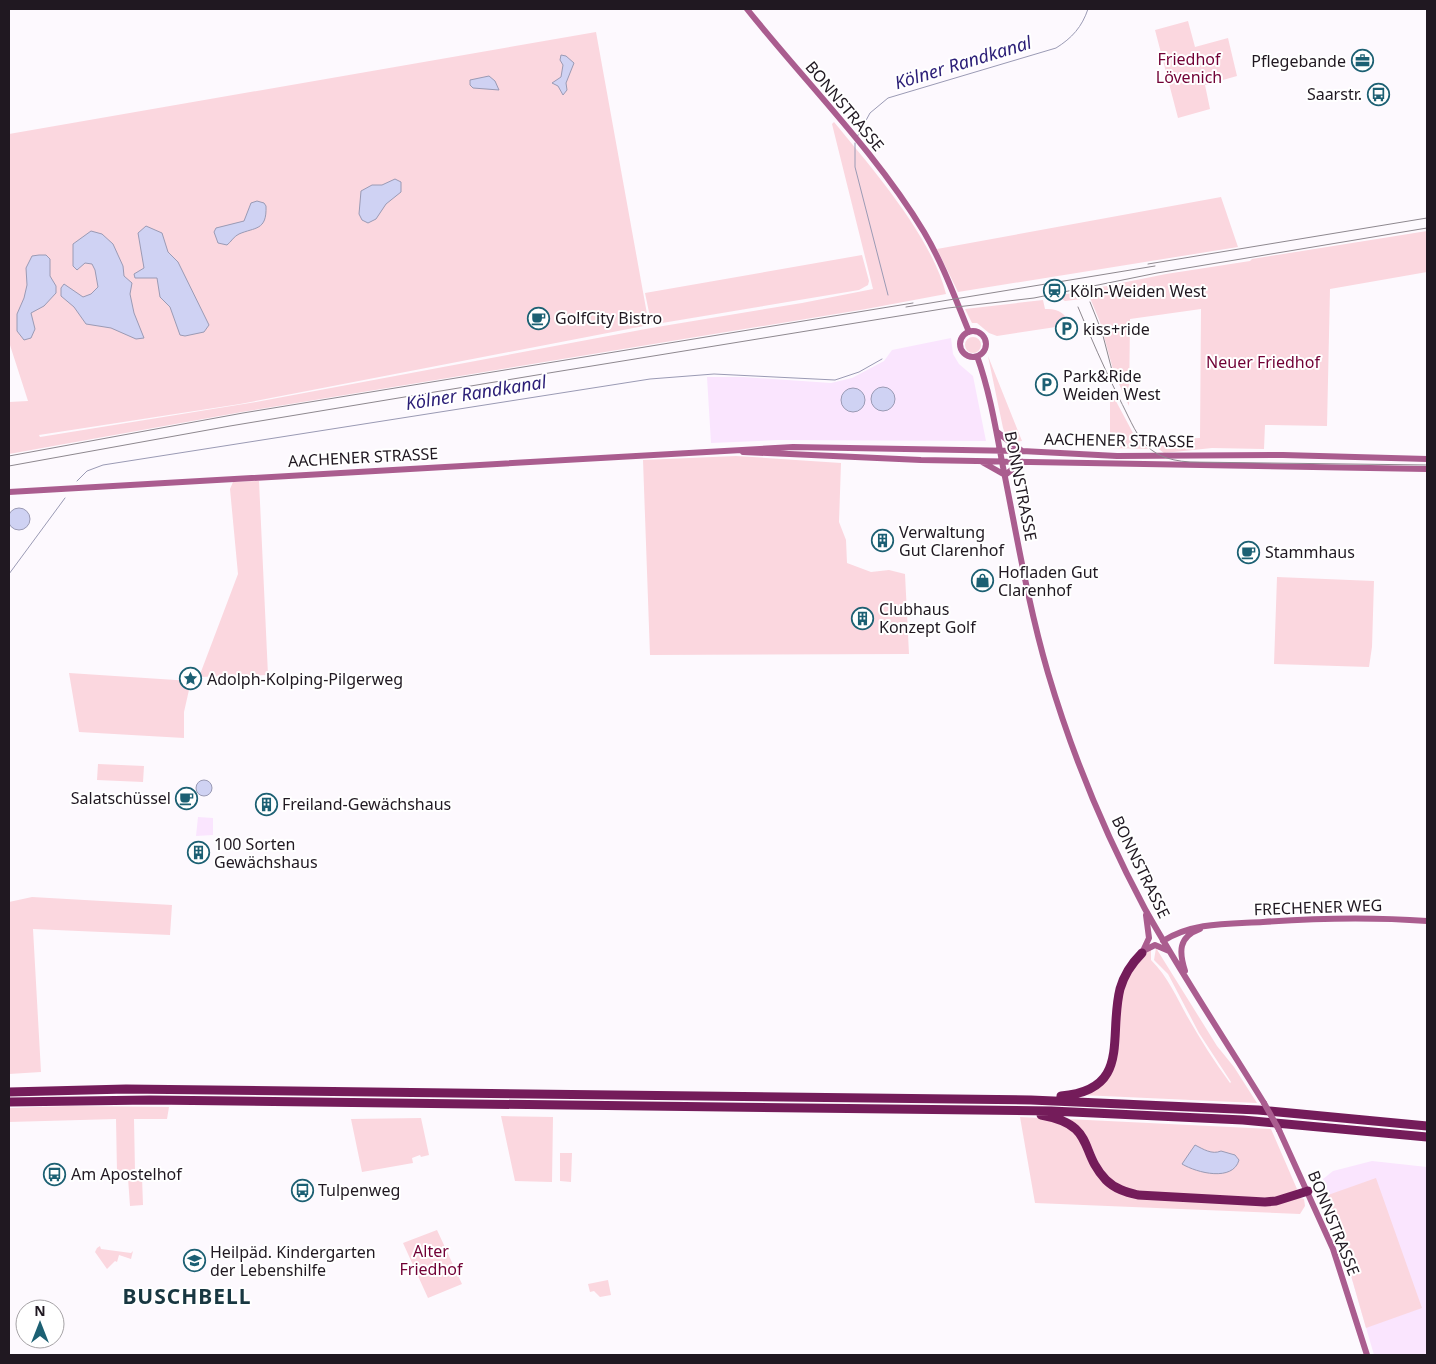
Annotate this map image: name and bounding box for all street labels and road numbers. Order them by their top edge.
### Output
street label: BONNSTRASSE [801,56,889,156]
street label: AACHENER STRASSE [1044,428,1194,452]
street label: BONNSTRASSE [1000,429,1042,543]
street label: AACHENER STRASSE [287,442,439,472]
street label: BONNSTRASSE [1107,812,1175,922]
street label: FRECHENER WEG [1253,894,1383,920]
street label: BONNSTRASSE [1303,1167,1365,1279]

